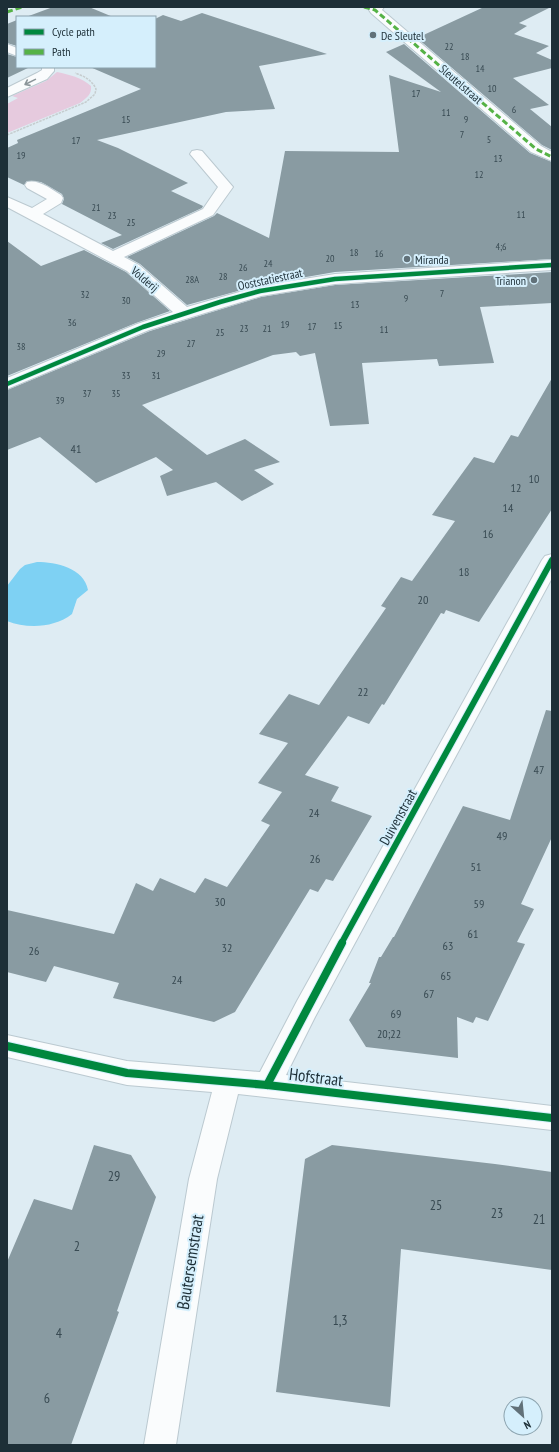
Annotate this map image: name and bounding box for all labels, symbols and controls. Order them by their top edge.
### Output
legend [16,16,156,68]
text: Cycle path [52,24,95,39]
place label: De Sleutel [381,28,424,43]
marker: De Sleutel [368,30,378,40]
house number: 22 [445,40,454,53]
text: Path [52,44,70,59]
house number: 18 [461,50,470,63]
street label: Sleutelstraat [436,61,486,107]
house number: 14 [476,62,485,75]
one-way arrow [24,79,36,86]
house number: 10 [488,82,497,95]
house number: 17 [412,87,421,100]
house number: 6 [512,103,517,116]
house number: 11 [442,106,451,119]
house number: 15 [122,113,131,126]
house number: 9 [464,113,468,126]
house number: 7 [460,128,464,141]
house number: 5 [487,133,491,146]
house number: 17 [72,134,81,147]
house number: 19 [17,149,26,162]
house number: 13 [494,152,503,165]
house number: 12 [475,168,484,181]
house number: 21 [92,201,101,214]
house number: 11 [517,208,526,221]
house number: 23 [108,209,117,222]
house number: 25 [127,216,136,229]
house number: 4;6 [495,240,507,253]
house number: 18 [350,246,359,259]
house number: 16 [375,247,384,260]
house number: 20 [326,252,335,265]
place label: Miranda [415,252,449,267]
marker: Miranda [402,254,412,264]
house number: 24 [264,257,273,270]
house number: 26 [239,261,248,274]
street label: Volderij [127,262,162,295]
street label: Ooststatiestraat [236,265,304,293]
house number: 28 [219,270,228,283]
house number: 28A [185,273,199,286]
place label: Trianon [495,273,526,288]
marker: Trianon [529,275,539,285]
house number: 7 [440,287,444,300]
house number: 32 [81,288,90,301]
house number: 9 [404,292,408,305]
house number: 30 [122,294,131,307]
house number: 13 [351,298,360,311]
house number: 36 [68,316,77,329]
house number: 19 [281,318,290,331]
house number: 15 [334,319,343,332]
house number: 17 [308,320,317,333]
house number: 23 [240,322,249,335]
house number: 21 [263,322,272,335]
house number: 11 [380,323,389,336]
house number: 25 [216,326,225,339]
house number: 27 [187,337,196,350]
house number: 38 [17,340,26,353]
house number: 29 [157,347,166,360]
house number: 33 [122,369,131,382]
house number: 31 [152,369,161,382]
house number: 37 [83,387,92,400]
house number: 35 [112,387,121,400]
house number: 39 [56,394,65,407]
house number: 41 [71,441,81,456]
house number: 10 [529,471,539,486]
house number: 12 [511,480,521,495]
house number: 14 [503,500,514,515]
house number: 16 [483,526,493,541]
house number: 18 [459,564,469,579]
house number: 20 [418,592,428,607]
house number: 22 [358,684,368,699]
house number: 47 [534,762,544,777]
street label: Duivenstraat [375,786,421,848]
house number: 24 [309,805,320,820]
house number: 49 [497,828,507,843]
house number: 26 [310,851,320,866]
house number: 51 [471,859,481,874]
house number: 30 [215,894,225,909]
house number: 59 [474,896,484,911]
house number: 61 [468,926,478,941]
house number: 63 [443,938,453,953]
house number: 32 [222,940,232,955]
house number: 26 [29,943,39,958]
house number: 65 [441,968,451,983]
house number: 24 [172,972,183,987]
house number: 67 [424,986,434,1001]
house number: 69 [391,1006,401,1021]
house number: 20;22 [377,1026,401,1041]
street label: Hofstraat [288,1063,344,1091]
house number: 29 [108,1167,120,1185]
house number: 25 [430,1196,442,1214]
house number: 23 [491,1204,503,1222]
house number: 21 [533,1210,545,1228]
street label: Bautersemstraat [172,1213,208,1311]
house number: 2 [74,1237,80,1255]
house number: 1,3 [332,1311,348,1329]
house number: 4 [56,1324,63,1342]
house number: 6 [44,1389,50,1407]
north arrow [503,1396,543,1436]
text: N [522,1417,533,1433]

